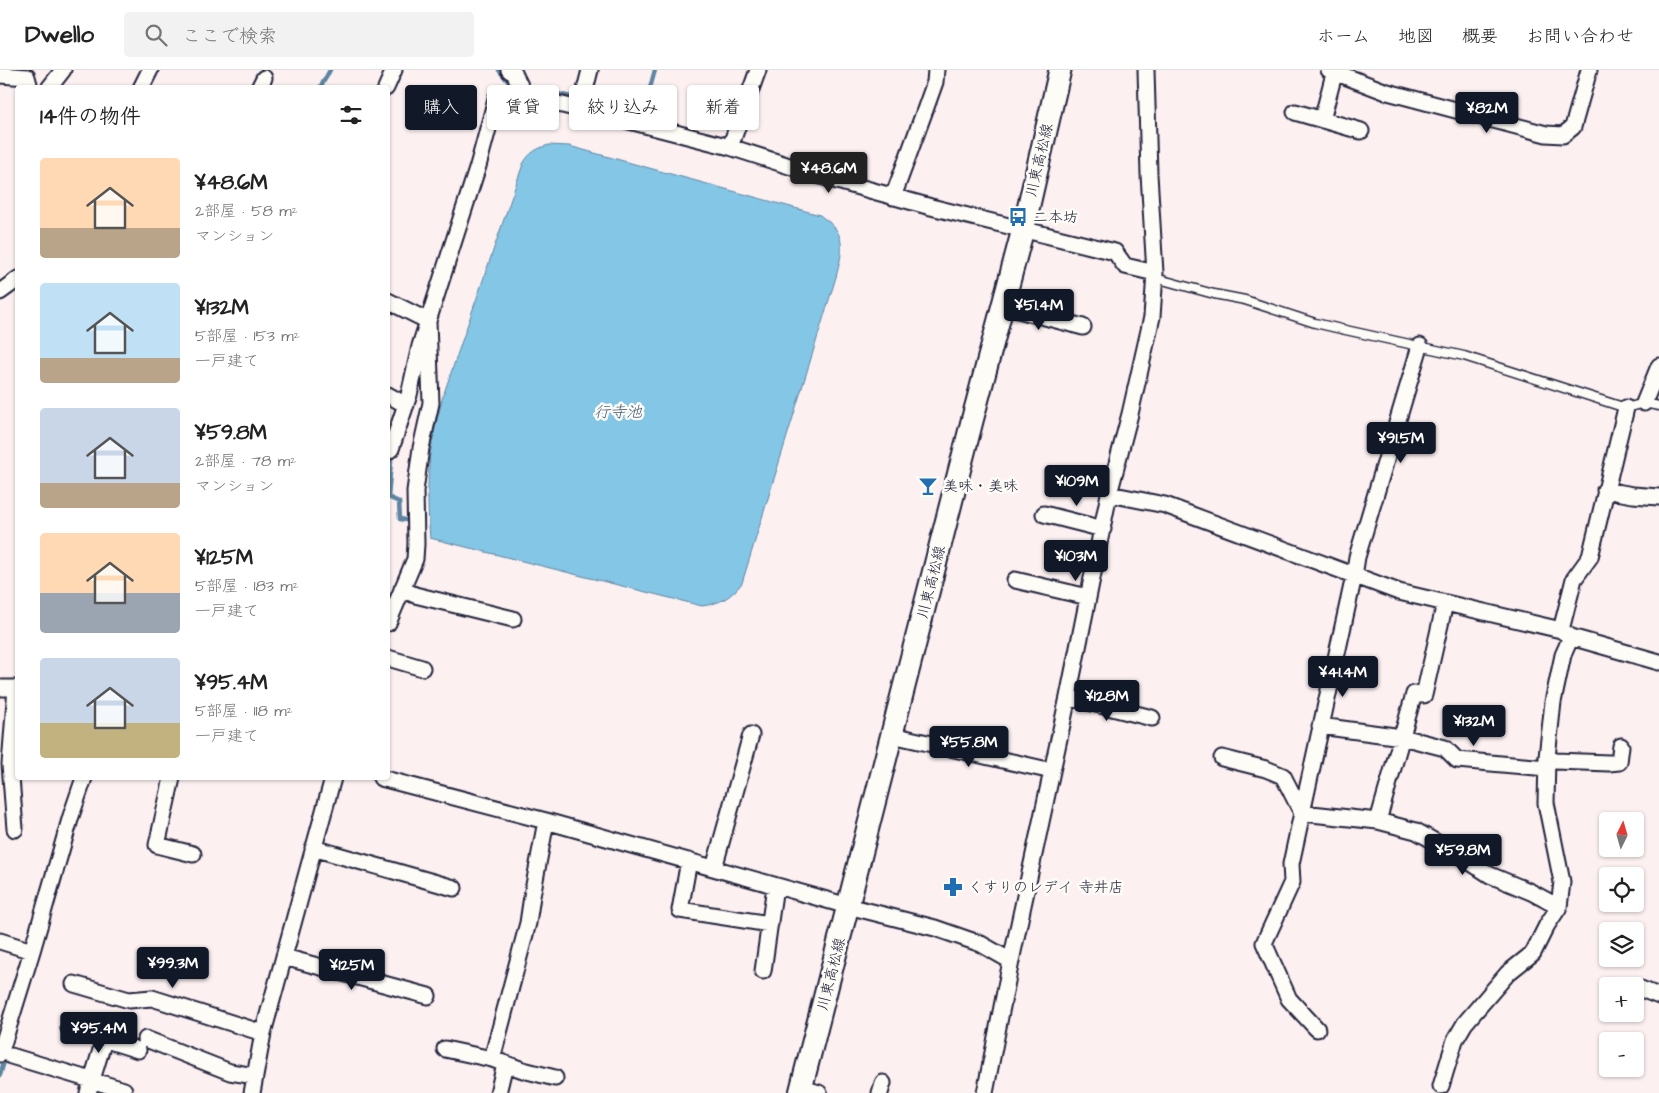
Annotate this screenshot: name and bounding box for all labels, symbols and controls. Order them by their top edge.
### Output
search box [124,12,474,57]
text: Dwello [25,18,94,52]
icon: search [142,21,170,49]
text: ここで検索 [182,23,277,50]
text: ホーム [1317,24,1370,49]
text: 地図 [1398,24,1434,49]
text: 概要 [1462,24,1498,49]
text: お問い合わせ [1526,24,1634,49]
chip: 購入 [405,85,477,130]
chip: 賃貸 [487,85,559,130]
chip: 絞り込み [569,85,677,130]
chip: 新着 [687,85,759,130]
pin: ¥82M [1457,92,1517,134]
text: ¥82M [1466,97,1508,119]
icon: filters [337,101,365,129]
text: 14件の物件 [40,102,141,131]
street label: 川東高松線 [1021,121,1058,199]
pin: ¥48.6M [788,152,870,194]
text: ¥48.6M [801,157,857,179]
text: ¥48.6M [195,168,268,197]
icon: home [80,178,140,238]
text: 2部屋 · 58 m² [195,200,298,222]
bus stop icon: 二本坊 [1007,206,1029,228]
place label: 二本坊 [1033,207,1078,228]
text: マンション [195,225,274,247]
pin: ¥51.4M [998,288,1080,331]
text: ¥132M [195,293,249,322]
text: ¥51.4M [1015,294,1063,316]
icon: home [80,303,140,363]
text: 5部屋 · 153 m² [195,325,300,347]
text: 一戸建て [195,350,259,372]
water label: 行寺池 [594,401,643,423]
text: ¥59.8M [195,418,267,447]
pin: ¥91.5M [1360,422,1442,464]
text: ¥91.5M [1378,427,1424,449]
icon: home [80,428,140,488]
text: 2部屋 · 78 m² [195,450,296,472]
pin: ¥109M [1042,464,1112,507]
text: ¥109M [1055,470,1099,492]
text: マンション [195,475,274,497]
bar icon: 美味・美味 [917,475,939,497]
place label: 美味・美味 [943,476,1018,497]
pin: ¥103M [1041,540,1111,582]
text: ¥125M [195,543,253,572]
street label: 川東高松線 [912,543,951,621]
text: ¥103M [1055,545,1097,567]
icon: home [80,553,140,613]
text: 5部屋 · 183 m² [195,575,299,597]
text: 一戸建て [195,600,259,622]
pin: ¥41.4M [1302,656,1384,698]
text: ¥41.4M [1319,661,1367,683]
text: ¥95.4M [195,668,268,697]
icon: home [80,678,140,738]
pin: ¥128M [1072,680,1142,722]
text: ¥128M [1085,685,1129,707]
text: 5部屋 · 118 m² [195,700,293,722]
pin: ¥132M [1439,704,1509,747]
text: ¥132M [1453,710,1495,732]
text: 一戸建て [195,725,259,747]
pin: ¥55.8M [928,726,1010,768]
text: ¥55.8M [940,731,998,753]
north arrow [1599,812,1644,858]
map controls [1599,812,1644,1077]
pin: ¥59.8M [1422,834,1504,876]
text: ¥59.8M [1436,839,1490,861]
button: locate [1599,867,1644,912]
pharmacy icon: くすりのレデイ 寺井店 [942,876,964,898]
place label: くすりのレデイ 寺井店 [968,877,1123,898]
button: layers [1599,922,1644,967]
street label: 川東高松線 [812,935,851,1013]
pin: ¥99.3M [132,946,214,989]
pin: ¥125M [317,948,387,991]
text: ¥99.3M [148,952,198,974]
text: ¥125M [330,954,374,976]
button: + [1599,977,1644,1022]
pin: ¥95.4M [58,1012,140,1054]
text: ¥95.4M [71,1017,127,1039]
button: − [1599,1032,1644,1077]

